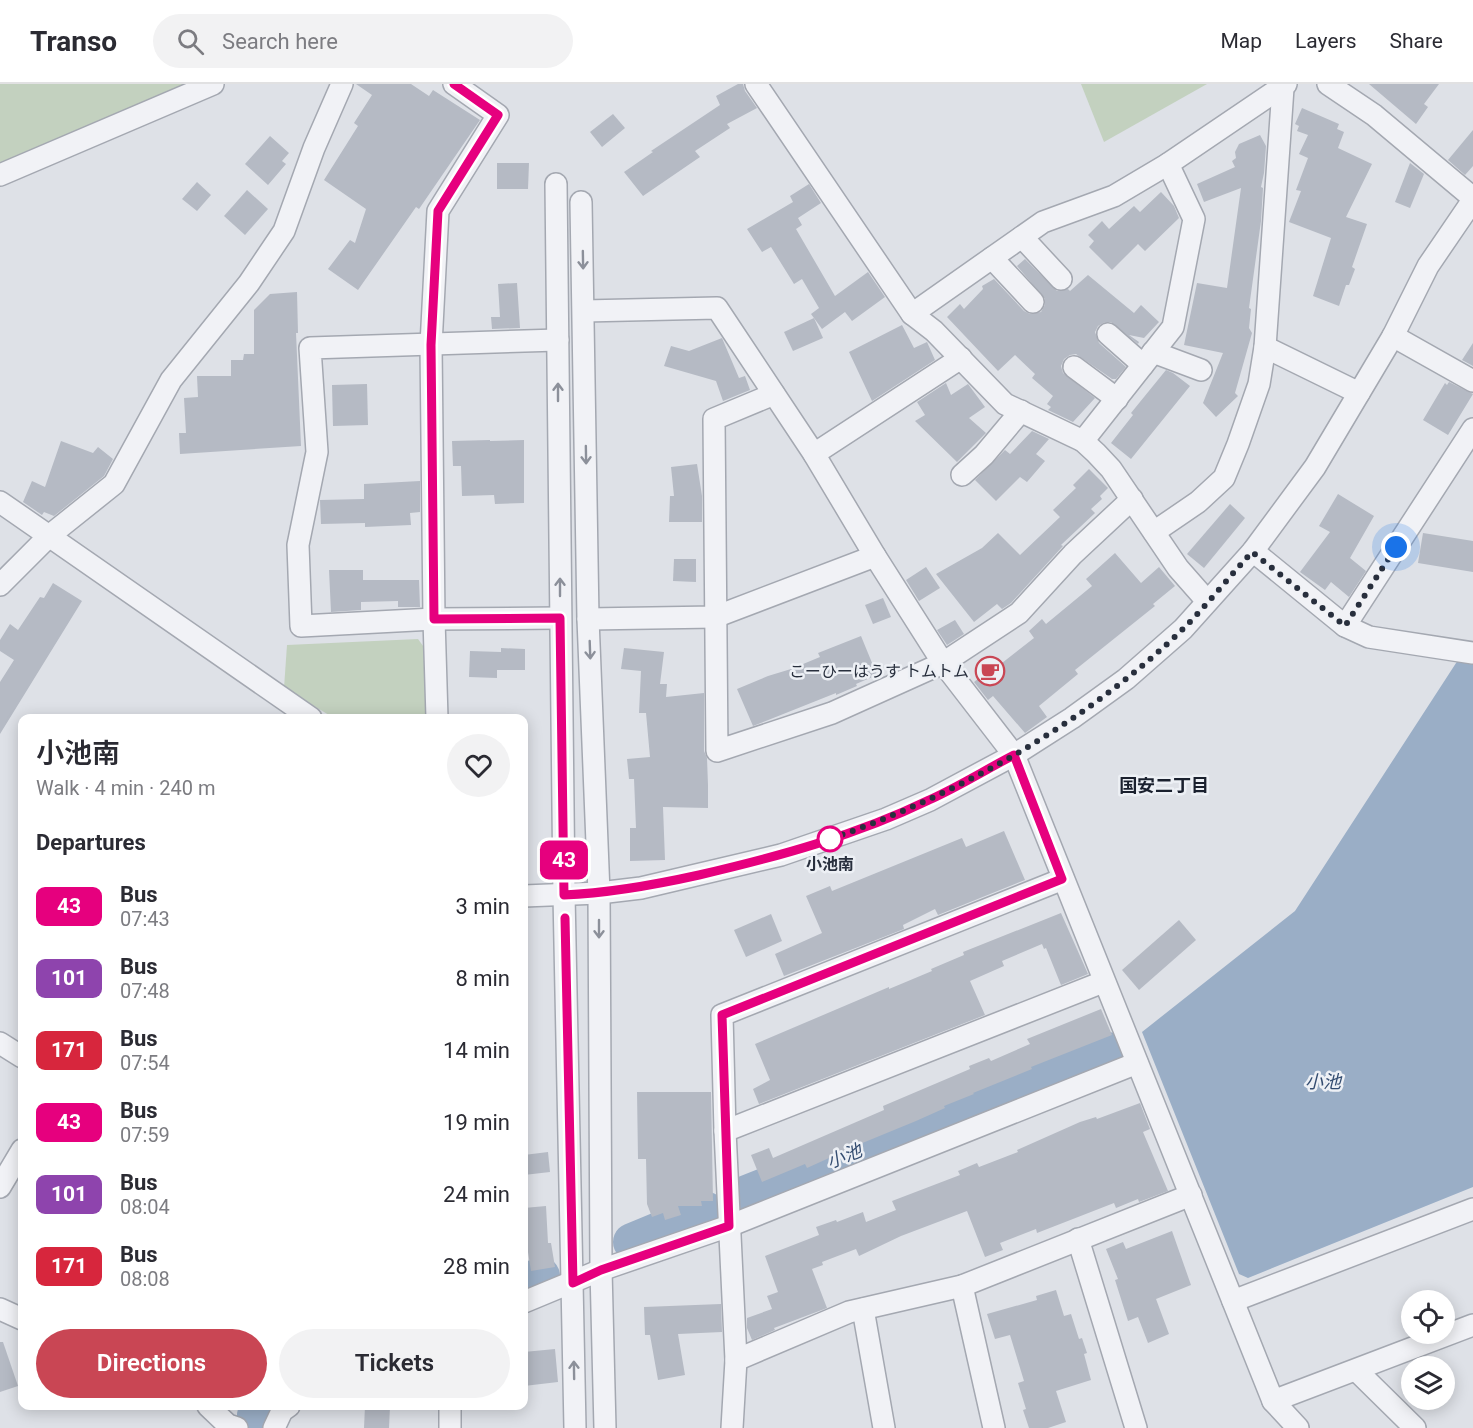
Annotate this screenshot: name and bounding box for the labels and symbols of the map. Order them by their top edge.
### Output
one-way arrow [577,250,588,270]
one-way arrow [552,382,564,402]
one-way arrow [580,445,592,465]
your location [1381,532,1411,562]
one-way arrow [554,577,566,597]
one-way arrow [584,640,595,660]
cafe icon: こーひーはうす トムトム [974,655,1006,687]
place label: こーひーはうす トムトム [789,662,969,681]
district label: 国安二丁目 [1119,775,1209,796]
marker: 小池南 [817,826,843,852]
line badge: 43 [537,840,591,880]
place label: 小池南 [806,855,854,874]
one-way arrow [593,919,605,939]
water label: 小池 [1305,1071,1343,1092]
water label: 小池 [823,1139,866,1172]
one-way arrow [569,1360,580,1380]

